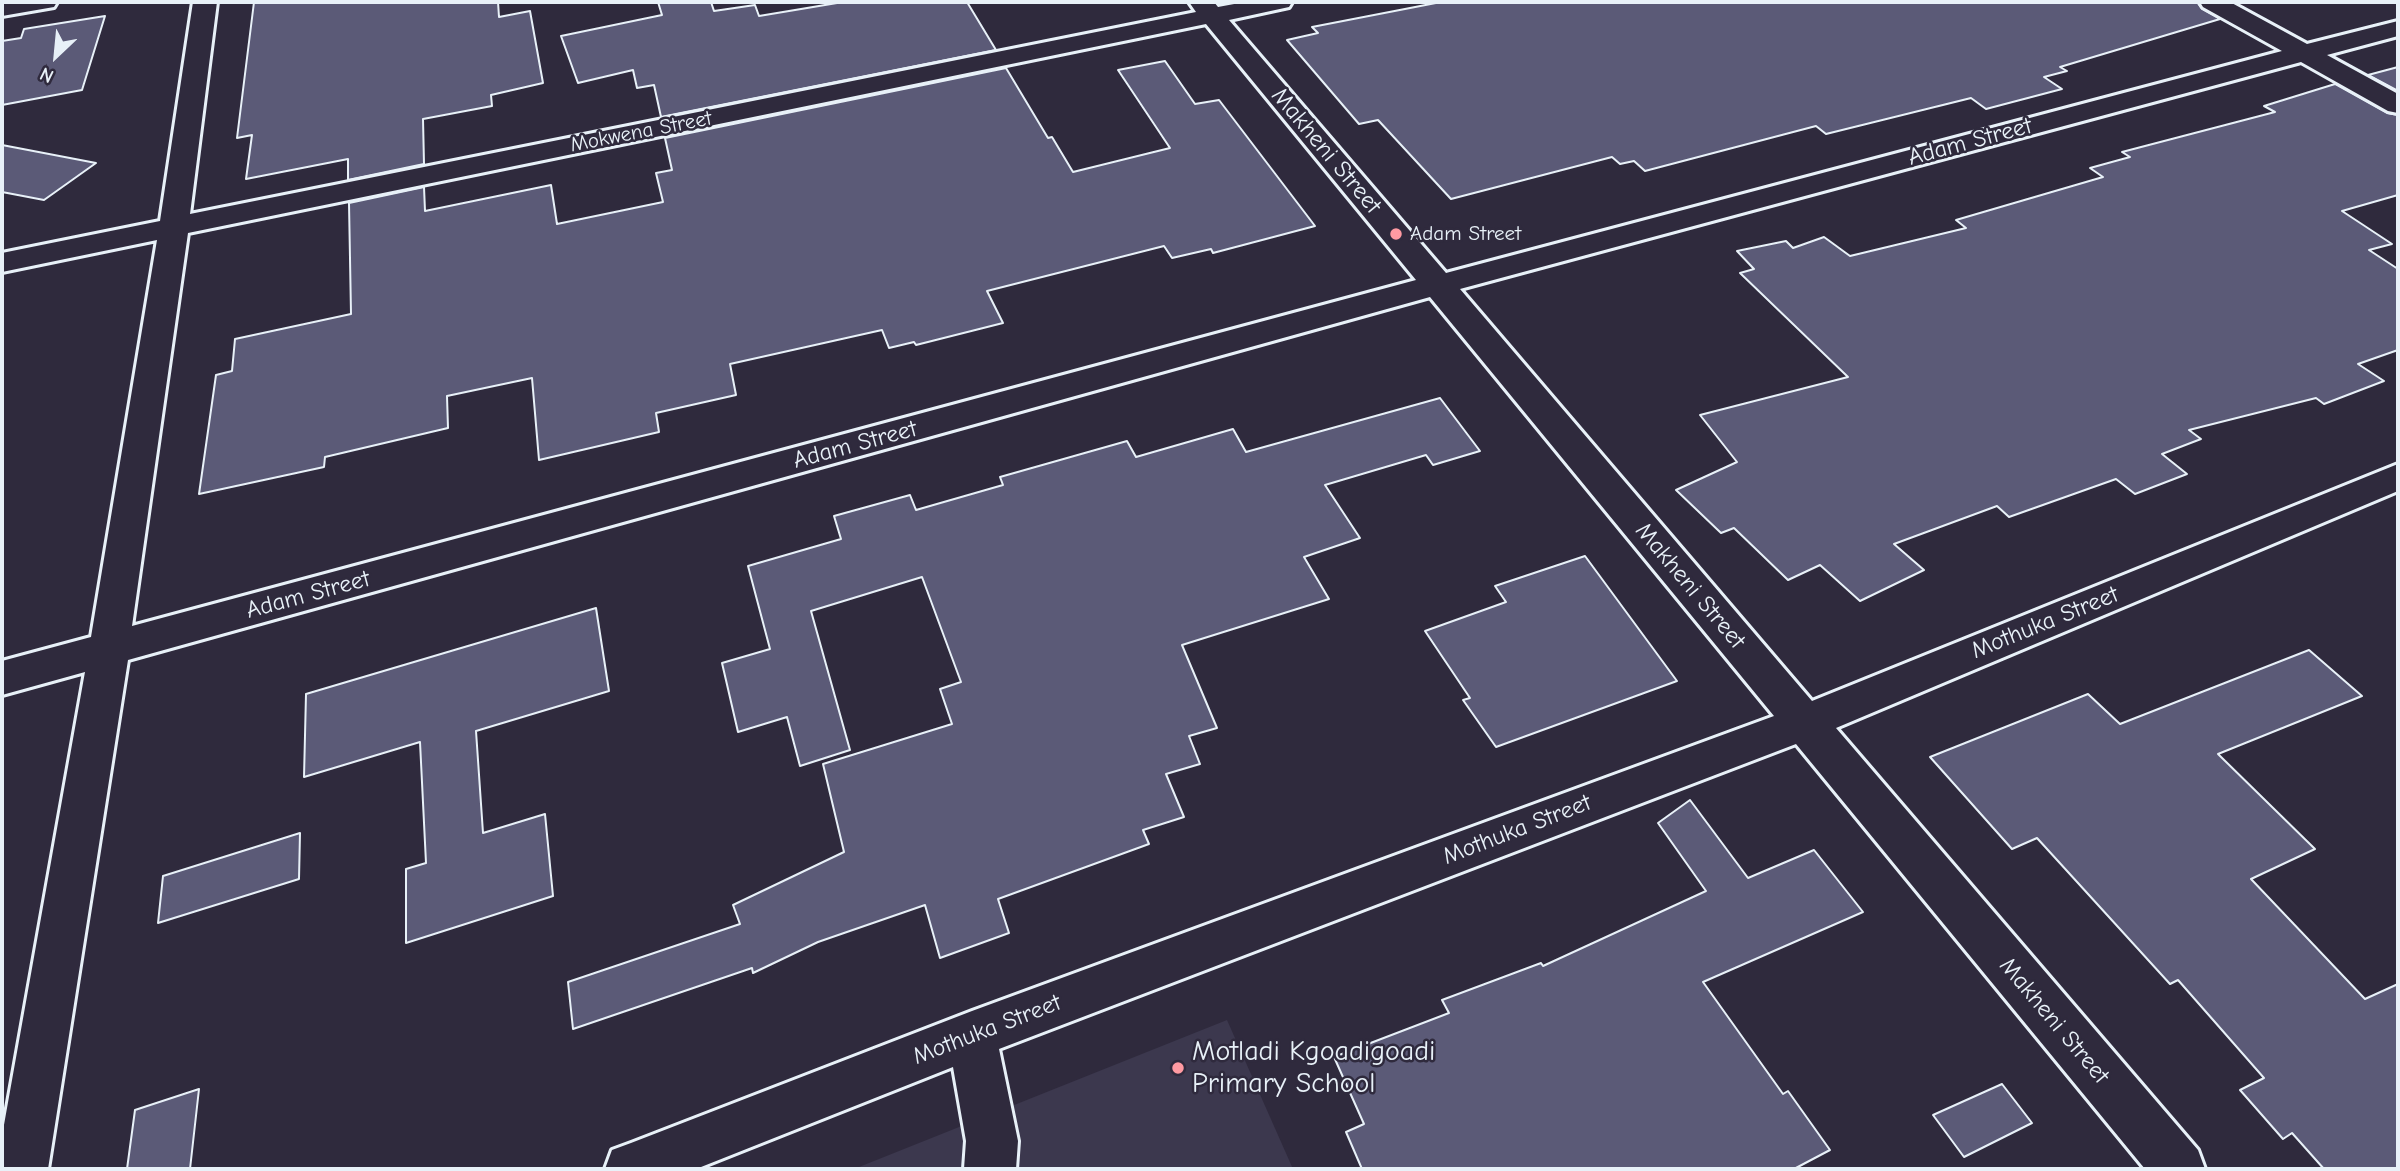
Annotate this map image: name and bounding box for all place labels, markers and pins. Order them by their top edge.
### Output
place label: Adam Street [1410,221,1521,247]
marker: Adam Street [1388,226,1404,242]
place label: Motladi Kgoadigoadi Primary School [1192,1035,1435,1101]
marker: Motladi Kgoadigoadi Primary School [1170,1060,1186,1076]

